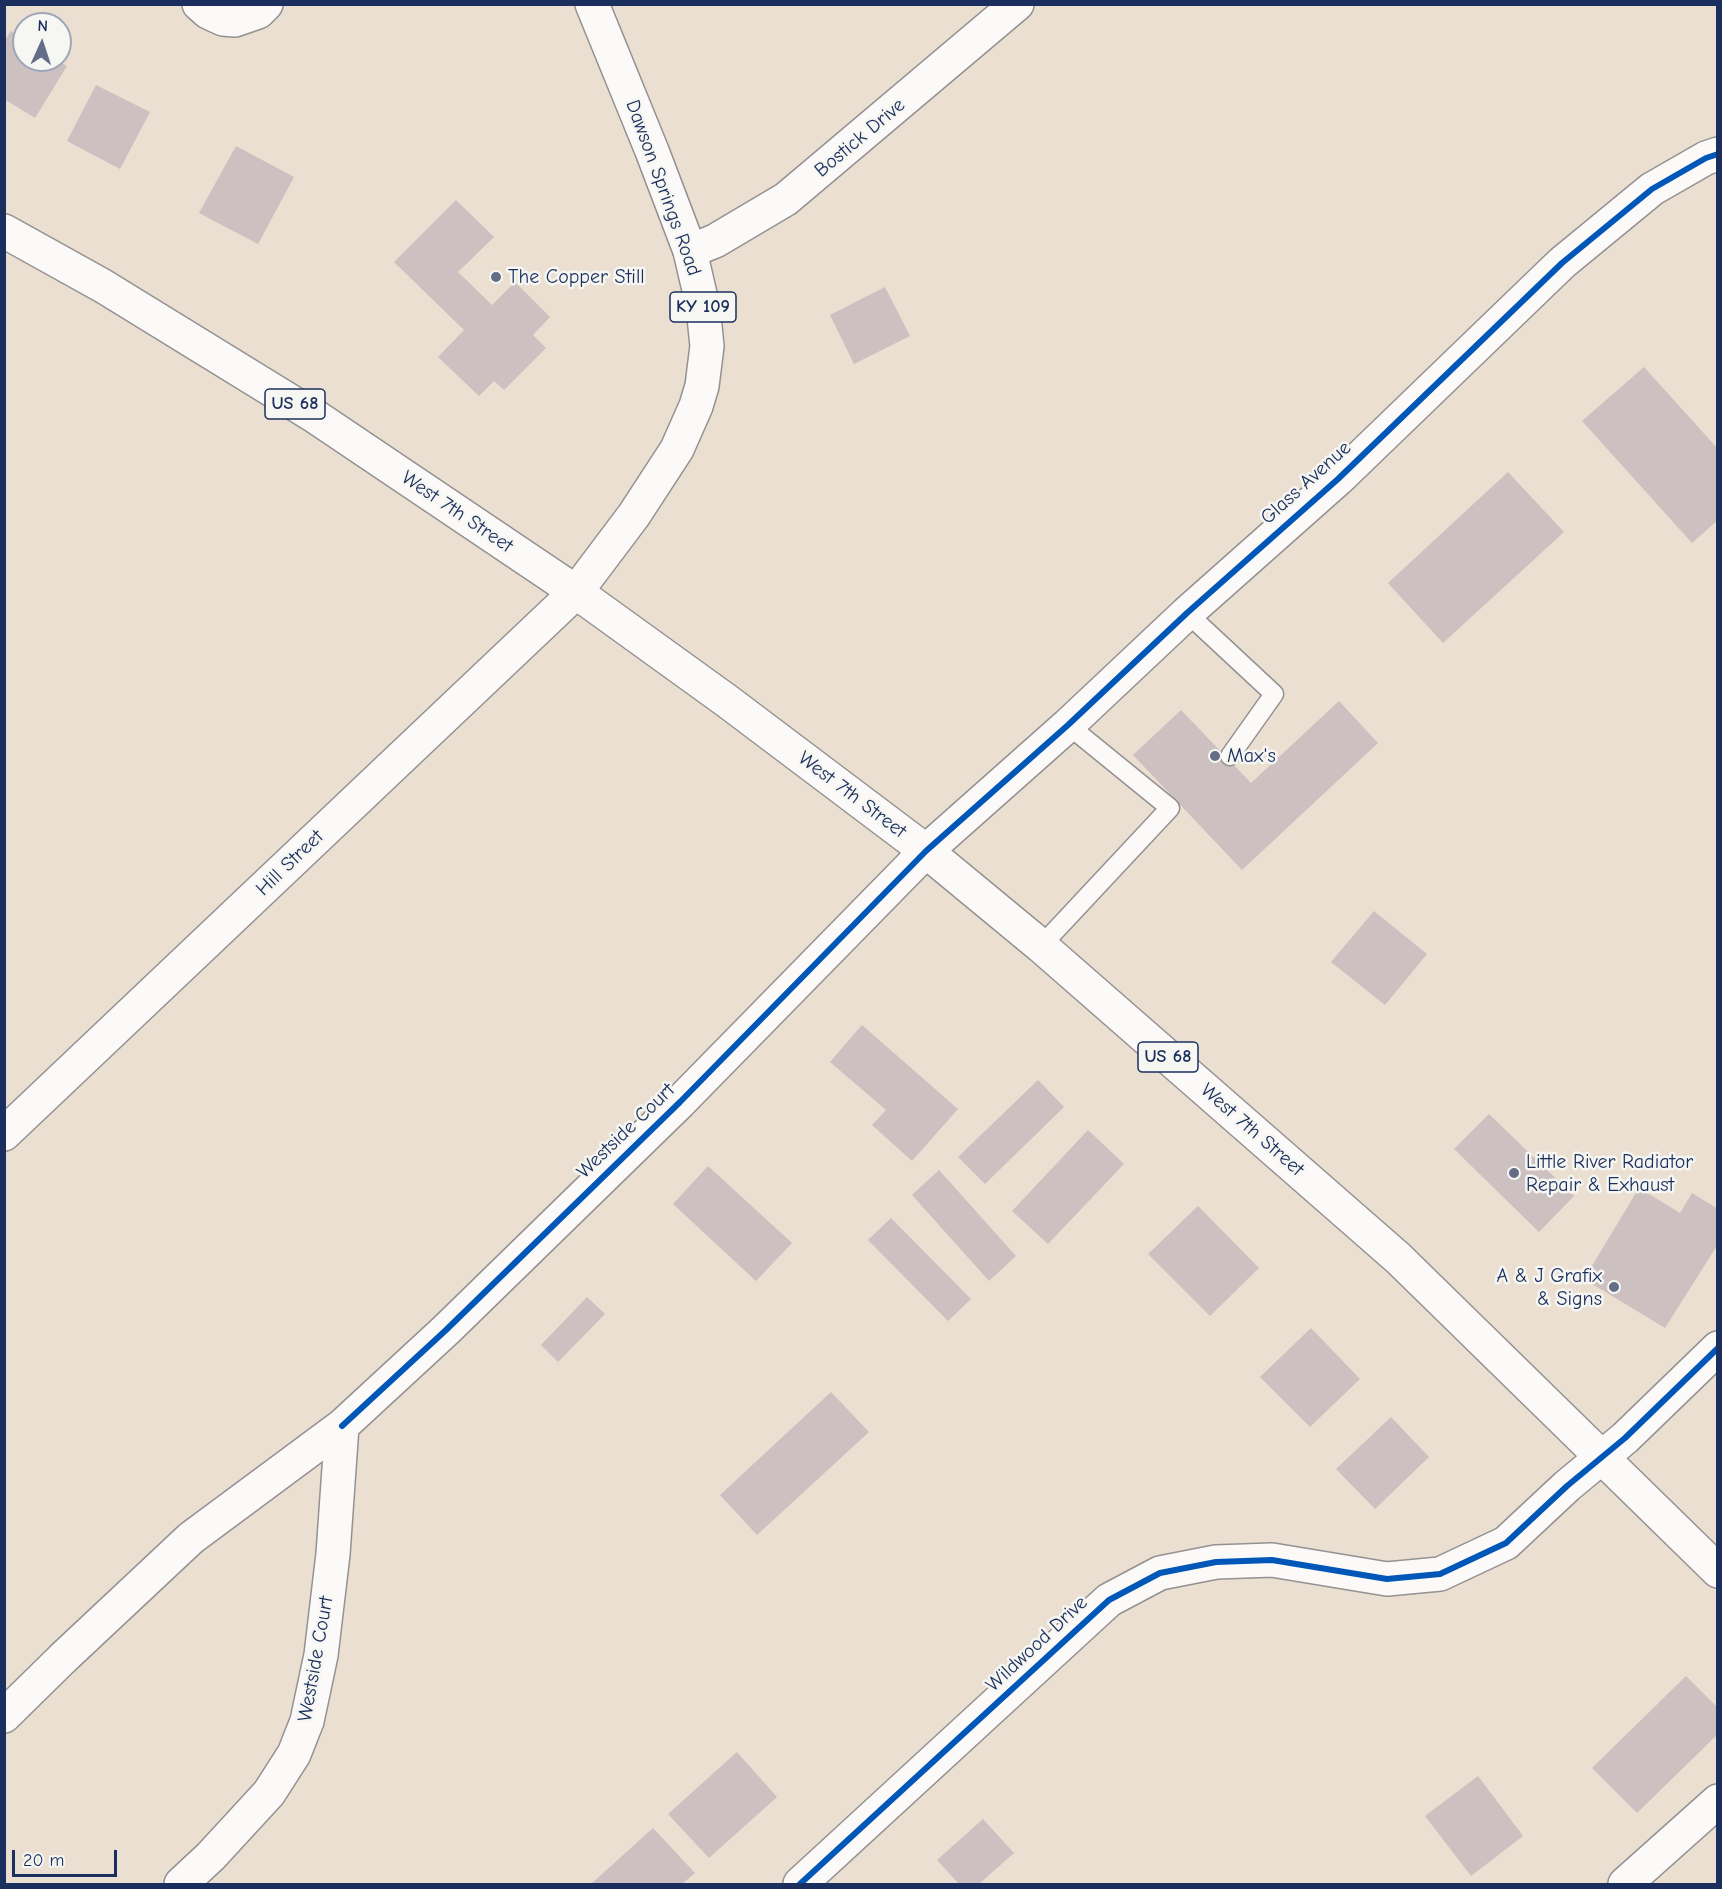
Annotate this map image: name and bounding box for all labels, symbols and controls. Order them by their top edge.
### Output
north arrow [12,12,72,72]
text: N [37,17,49,35]
street label: Bostick Drive [810,93,910,183]
street label: Dawson Springs Road [620,97,706,279]
place label: The Copper Still [508,265,645,289]
marker: The Copper Still [489,270,503,284]
road number: KY 109 [670,292,736,322]
road number: US 68 [265,389,325,419]
street label: Glass Avenue [1256,436,1356,530]
street label: West 7th Street [397,466,517,558]
place label: Max's [1227,744,1276,768]
street label: West 7th Street [793,746,911,844]
marker: Max's [1208,749,1222,763]
street label: Hill Street [251,825,329,901]
road number: US 68 [1138,1042,1198,1072]
street label: Westside Court [572,1078,680,1184]
street label: West 7th Street [1195,1079,1309,1181]
place label: Little River Radiator Repair & Exhaust [1526,1150,1693,1197]
marker: Little River Radiator Repair & Exhaust [1507,1166,1521,1180]
place label: A & J Grafix & Signs [1497,1264,1602,1311]
marker: A & J Grafix & Signs [1607,1280,1621,1294]
street label: Wildwood Drive [981,1591,1093,1697]
street label: Westside Court [293,1594,339,1724]
scale bar [15,1838,120,1876]
text: 20 m [23,1850,64,1871]

